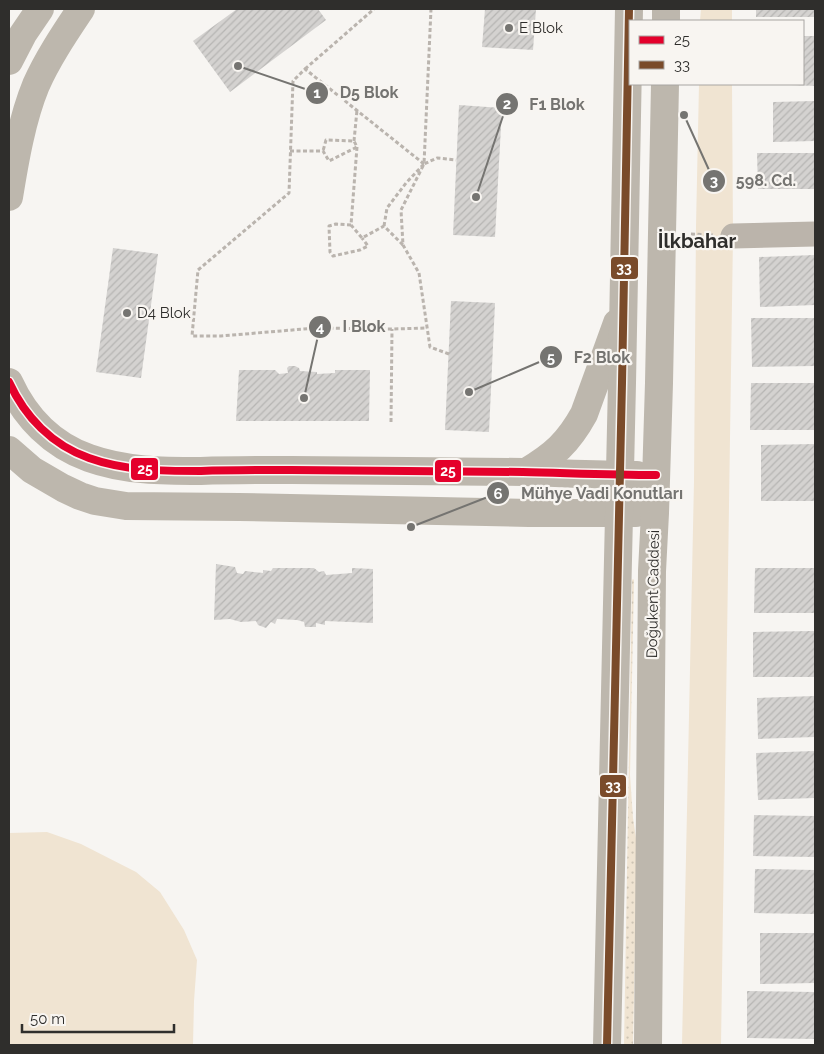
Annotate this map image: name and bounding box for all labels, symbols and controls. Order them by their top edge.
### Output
place label: E Blok [519,19,563,37]
legend [629,20,804,85]
marker: E Blok [503,22,515,34]
text: 25 [674,31,690,49]
text: 33 [674,56,690,74]
callout: D5 Blok [305,77,408,108]
text: D5 Blok [340,83,398,102]
text: 1 [313,84,321,102]
callout: F1 Blok [495,89,595,120]
text: 2 [503,95,511,113]
text: F1 Blok [529,95,585,114]
callout: 598. Cd. [701,165,807,196]
text: 598. Cd. [736,171,796,190]
text: 3 [710,172,718,190]
district label: İlkbahar [658,229,737,253]
line badge: 33 [610,256,639,280]
text: 33 [616,260,632,276]
place label: D4 Blok [137,304,191,322]
marker: D4 Blok [121,307,133,319]
callout: I Blok [307,311,395,342]
text: I Blok [343,317,386,336]
text: 4 [316,318,325,336]
callout: F2 Blok [538,342,640,373]
text: F2 Blok [574,348,630,367]
text: 5 [547,349,555,367]
line badge: 25 [130,457,159,481]
line badge: 25 [434,459,462,483]
text: 25 [137,461,153,477]
text: 25 [440,463,456,479]
callout: Mühye Vadi Konutları [486,478,693,509]
text: Mühye Vadi Konutları [521,484,683,503]
text: 6 [493,485,503,503]
street label: Doğukent Caddesi [643,530,663,658]
line badge: 33 [599,774,627,798]
text: 33 [605,778,621,794]
scale bar [22,1002,175,1034]
text: 50 m [30,1010,65,1028]

